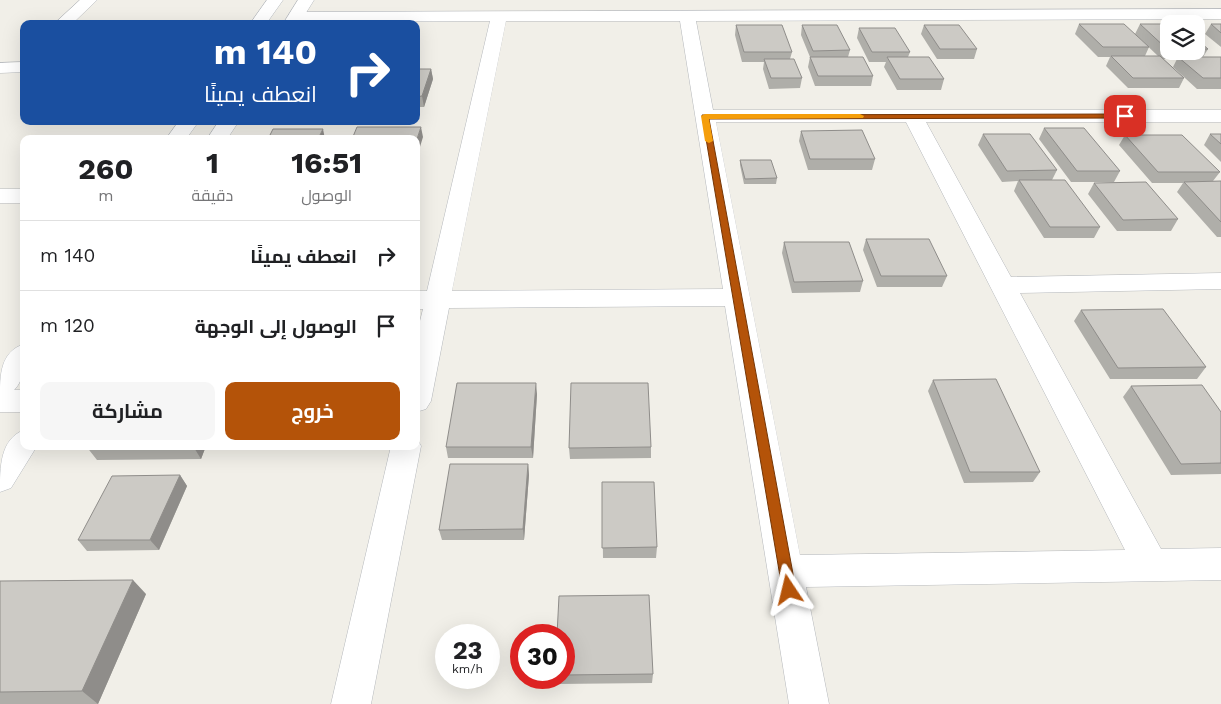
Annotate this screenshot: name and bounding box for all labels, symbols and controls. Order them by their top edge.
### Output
map controls [1160,15,1205,60]
button: layers [1160,15,1205,60]
text: 140 m [214,31,317,73]
icon: right [335,40,400,105]
text: انعطف يمينًا [204,82,317,107]
pin [1104,95,1146,137]
icon: arrive [1111,102,1139,130]
text: 1 [206,145,219,180]
text: 16:51 [291,145,362,180]
text: 260 [78,151,134,186]
text: m [98,186,113,205]
text: دقيقة [192,186,233,205]
text: الوصول [301,186,352,205]
icon: right [372,242,400,270]
text: 140 m [40,244,95,267]
text: انعطف يمينًا [250,245,357,268]
icon: arrive [372,312,400,340]
text: 120 m [40,314,95,337]
text: الوصول إلى الوجهة [195,315,357,338]
button: مشاركة [40,382,215,440]
button: خروج [225,382,400,440]
position arrow [762,563,814,615]
speed limit sign: 30 [510,624,575,689]
text: 23 [453,636,482,665]
text: km/h [452,662,483,676]

